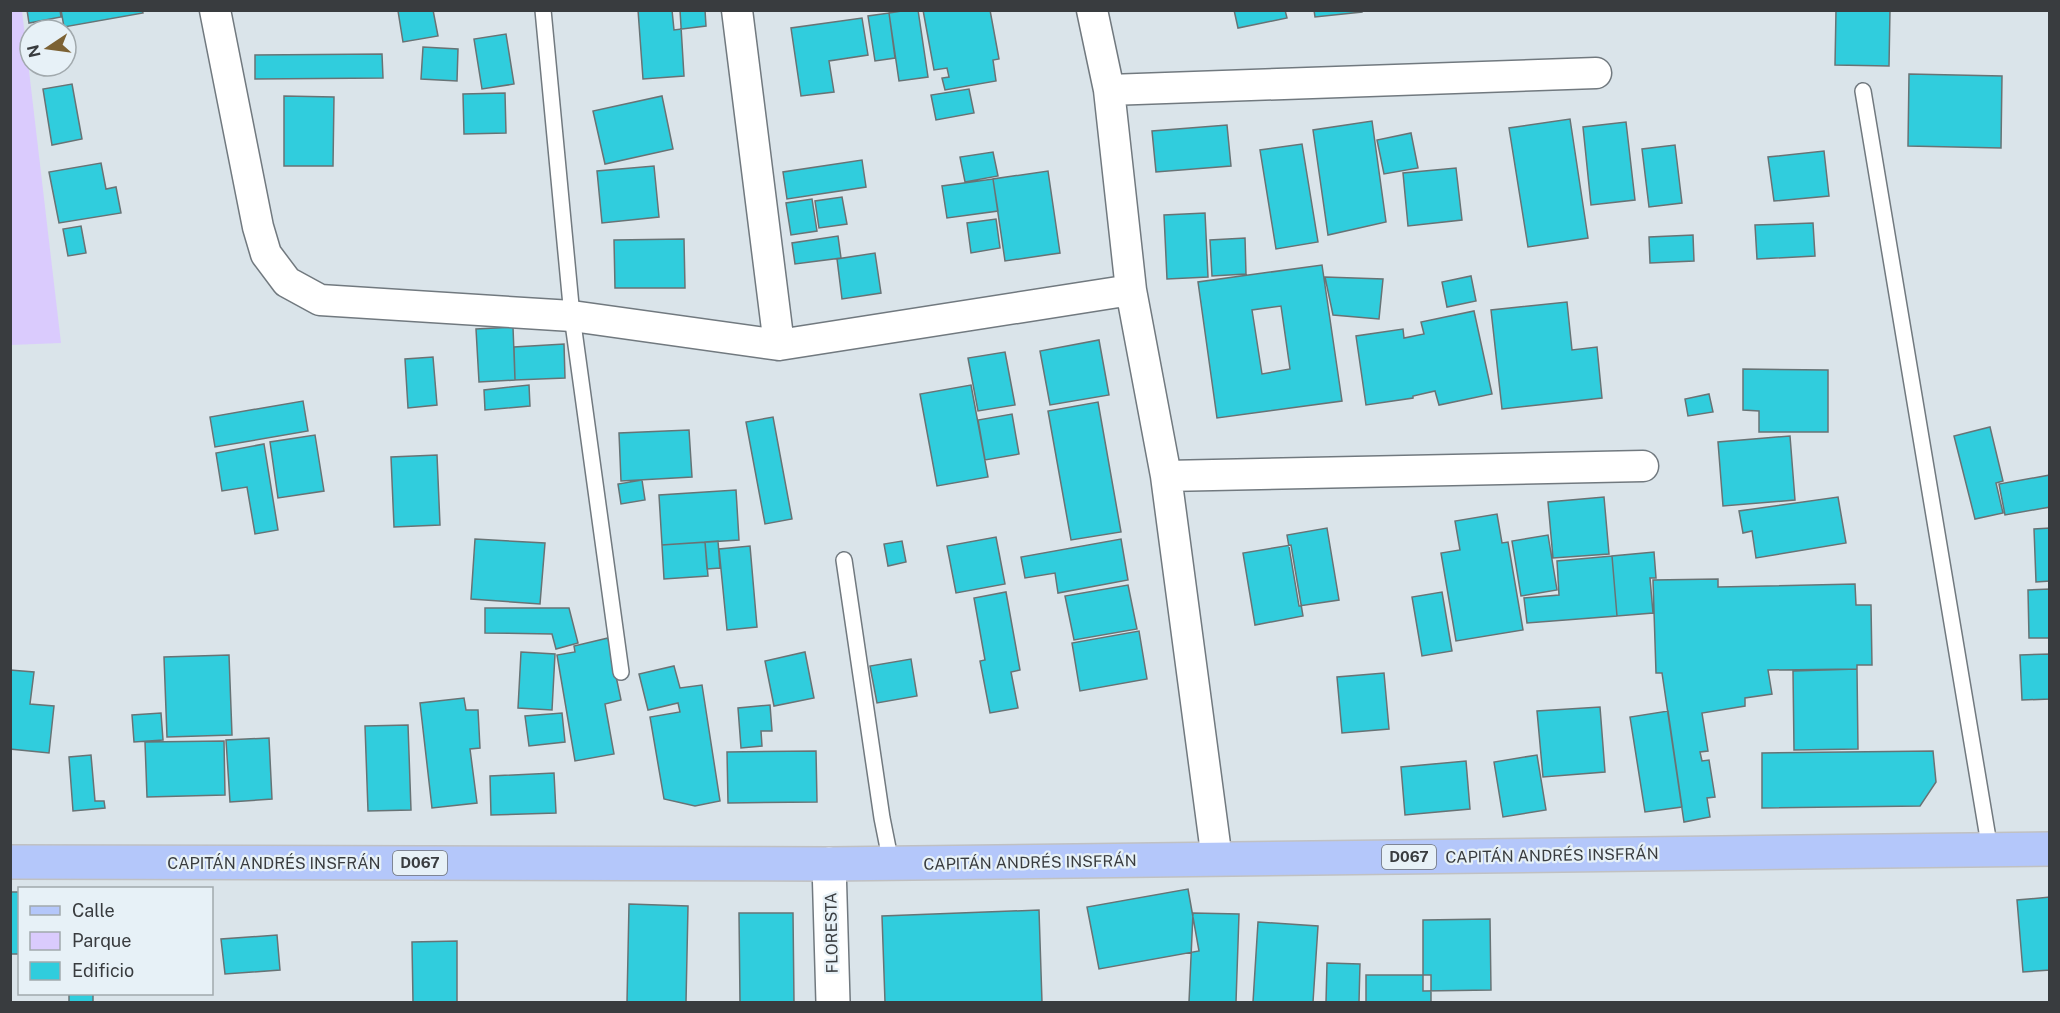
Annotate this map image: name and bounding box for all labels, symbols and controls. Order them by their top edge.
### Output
north arrow [18,18,78,78]
text: N [23,43,45,59]
street label: CAPITÁN ANDRÉS INSFRÁN [1445,843,1659,867]
road number: D067 [1382,845,1436,869]
street label: CAPITÁN ANDRÉS INSFRÁN [923,850,1137,874]
road number: D067 [393,851,447,875]
street label: CAPITÁN ANDRÉS INSFRÁN [167,853,381,873]
legend [18,887,213,995]
street label: FLORESTA [821,892,842,974]
text: Calle [72,900,115,921]
text: Parque [72,930,132,951]
text: Edificio [72,960,134,981]

